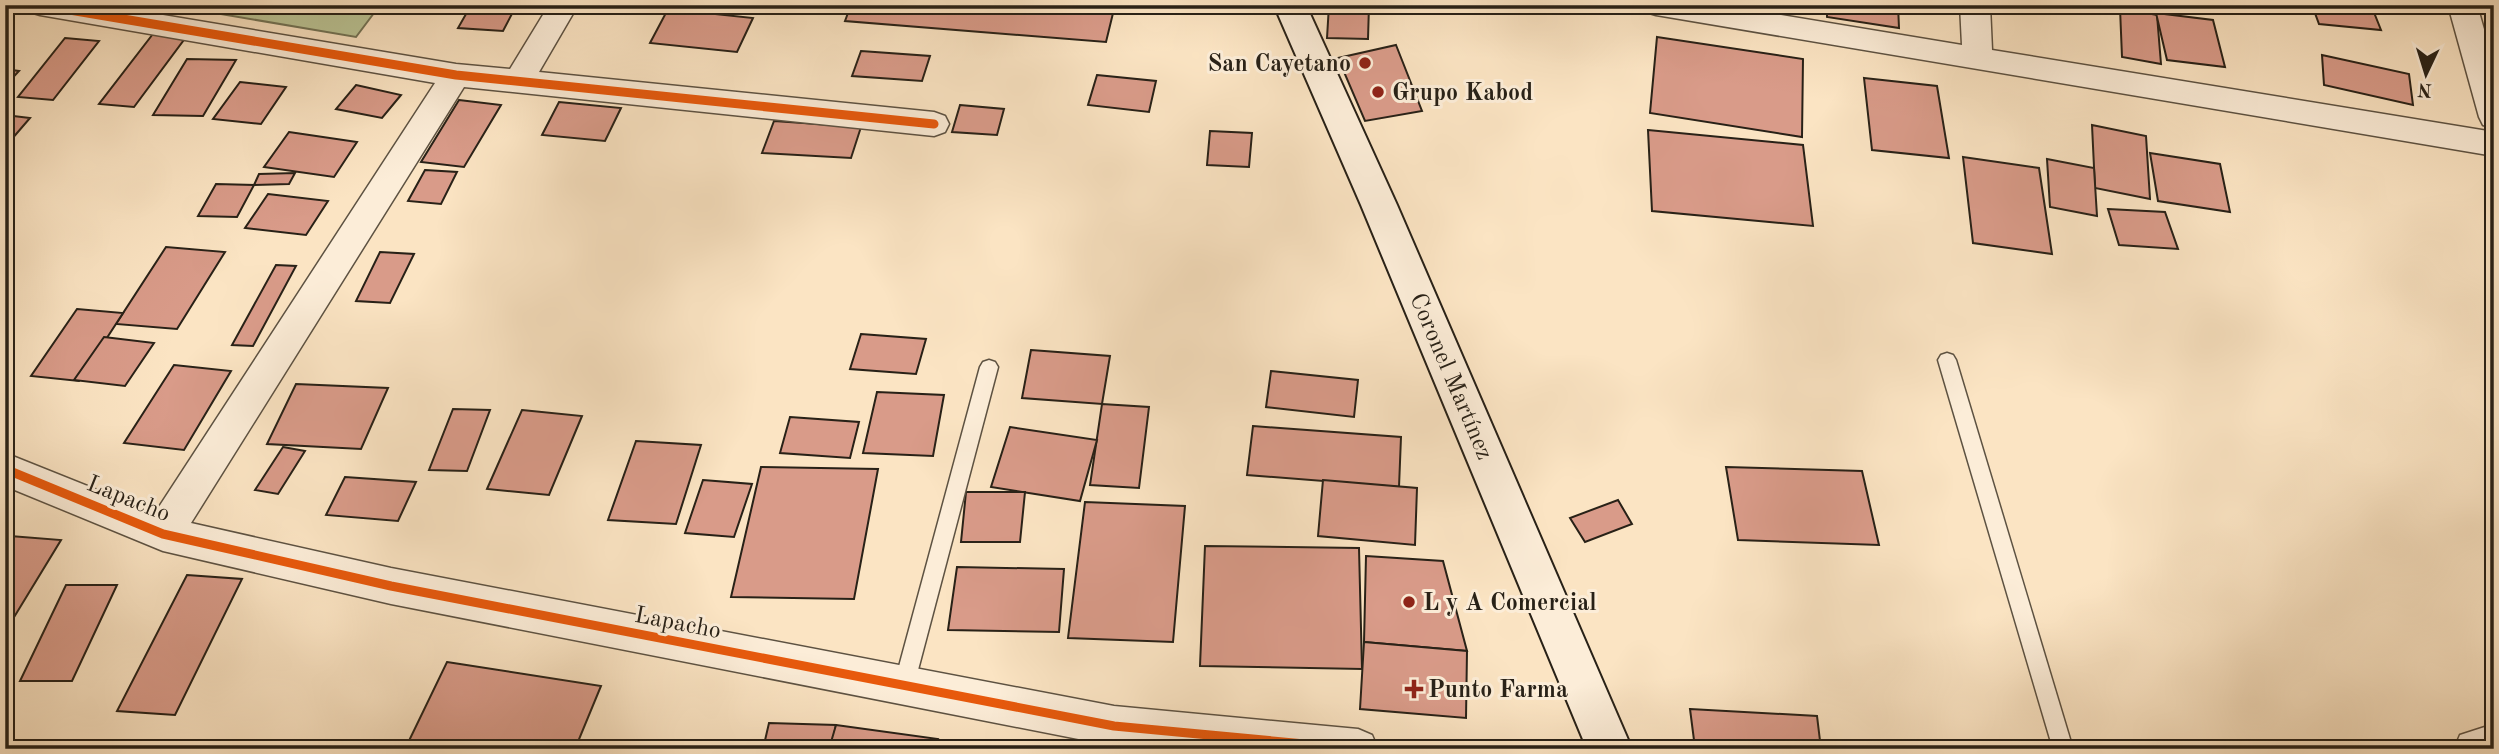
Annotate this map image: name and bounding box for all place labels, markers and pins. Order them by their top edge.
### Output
place label: San Cayetano [1207,53,1351,77]
marker: San Cayetano [1357,55,1373,71]
place label: Grupo Kabod [1392,82,1533,106]
marker: Grupo Kabod [1370,84,1386,100]
place label: L y A Comercial [1423,592,1597,616]
marker: L y A Comercial [1401,594,1417,610]
place label: Punto Farma [1428,679,1568,703]
marker: Punto Farma [1406,681,1422,697]

